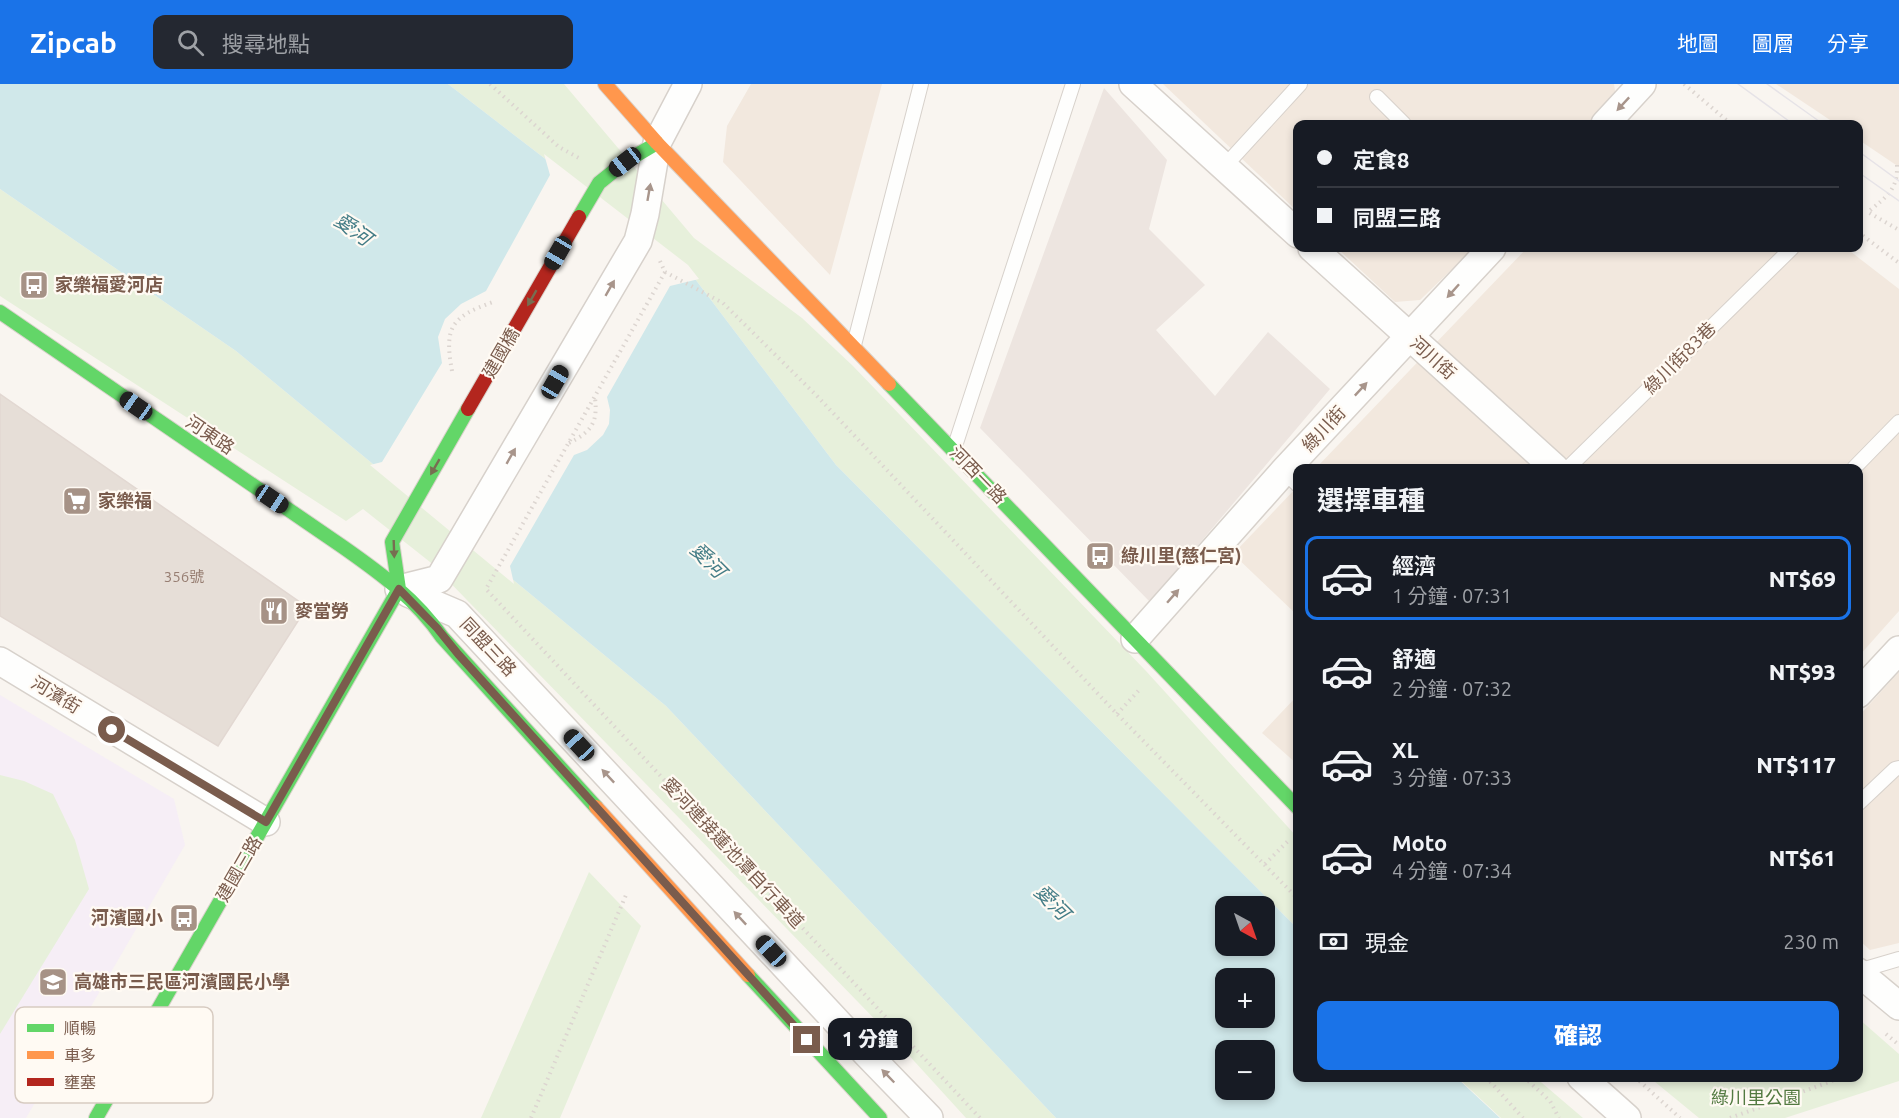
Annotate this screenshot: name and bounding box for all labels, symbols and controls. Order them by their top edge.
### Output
search box [153,15,573,69]
icon: search [174,26,207,59]
text: Zipcab [30,27,117,58]
text: 搜尋地點 [222,31,310,56]
text: 地圖 [1677,31,1719,55]
text: 圖層 [1752,31,1794,55]
text: 分享 [1827,31,1869,55]
one-way arrow [1616,97,1630,112]
car [605,144,645,180]
text: 定食8 [1353,147,1409,172]
one-way arrow [645,182,654,201]
text: 同盟三路 [1353,205,1441,230]
water label: 愛河 [330,208,379,252]
car [541,233,575,273]
bus stop icon: 家樂福愛河店 [18,269,50,301]
place label: 家樂福愛河店 [55,274,163,294]
one-way arrow [605,279,615,296]
one-way arrow [1446,283,1460,297]
one-way arrow [527,290,537,307]
street label: 綠川街83巷 [1640,318,1719,397]
street label: 建國橋 [478,324,522,381]
street label: 河川街 [1407,332,1460,383]
car [538,362,572,402]
one-way arrow [1354,382,1367,397]
car [116,388,156,424]
street label: 綠川街 [1298,402,1349,455]
street label: 河東路 [183,411,239,458]
street label: 河西一路 [947,441,1011,507]
one-way arrow [506,448,517,464]
one-way arrow [430,459,440,476]
car [252,481,292,517]
supermarket icon: 家樂福 [61,485,93,517]
text: 選擇車種 [1317,485,1425,515]
place label: 家樂福 [98,490,152,510]
water label: 愛河 [686,537,733,585]
one-way arrow [389,539,399,558]
bus stop icon: 綠川里(慈仁宮) [1084,540,1116,572]
place label: 綠川里(慈仁宮) [1121,545,1241,566]
icon: car [1320,551,1374,605]
text: 經濟 [1392,553,1436,578]
text: NT$69 [1769,566,1836,591]
house number: 356號 [164,568,204,585]
text: 1 分鐘 · 07:31 [1392,584,1512,607]
one-way arrow [1166,588,1180,603]
restaurant icon: 麥當勞 [258,595,290,627]
place label: 麥當勞 [295,600,349,620]
street label: 同盟三路 [457,613,521,679]
icon: car [1320,644,1374,698]
text: 舒適 [1392,646,1436,671]
text: NT$93 [1769,659,1836,684]
street label: 河濱街 [28,672,85,717]
text: 2 分鐘 · 07:32 [1392,677,1512,700]
route start [98,716,125,743]
car [560,726,598,764]
icon: car [1320,737,1374,791]
text: XL [1392,737,1419,762]
text: NT$117 [1756,752,1836,777]
text: 3 分鐘 · 07:33 [1392,766,1512,789]
one-way arrow [601,769,615,783]
street label: 愛河連接蓮池潭自行車道 [659,773,809,932]
icon: car [1320,830,1374,884]
text: Moto [1392,830,1447,855]
street label: 建國三路 [211,832,265,905]
text: NT$61 [1769,845,1836,870]
text: 4 分鐘 · 07:34 [1392,859,1512,882]
water label: 愛河 [1030,879,1077,927]
north arrow [1215,896,1275,956]
map controls [1215,896,1275,1100]
bus stop icon: 河濱國小 [168,902,200,934]
place label: 河濱國小 [91,907,163,927]
one-way arrow [733,911,747,926]
icon: cash [1317,925,1350,958]
text: 現金 [1365,930,1409,955]
text: 230 m [1783,930,1839,953]
car [752,932,790,970]
school or university icon: 高雄市三民區河濱國民小學 [37,966,69,998]
button: + [1215,968,1275,1028]
place label: 高雄市三民區河濱國民小學 [74,971,290,991]
button: 確認 [1317,1001,1839,1070]
legend [15,1007,213,1103]
text: 順暢 [64,1019,96,1037]
callout: 1 分鐘 [828,1019,912,1061]
route end [793,1026,820,1053]
text: 1 分鐘 [842,1027,898,1050]
button: − [1215,1040,1275,1100]
text: 車多 [64,1046,96,1064]
one-way arrow [881,1069,895,1084]
text: 壅塞 [64,1073,96,1091]
park label: 綠川里公園 [1711,1087,1801,1107]

